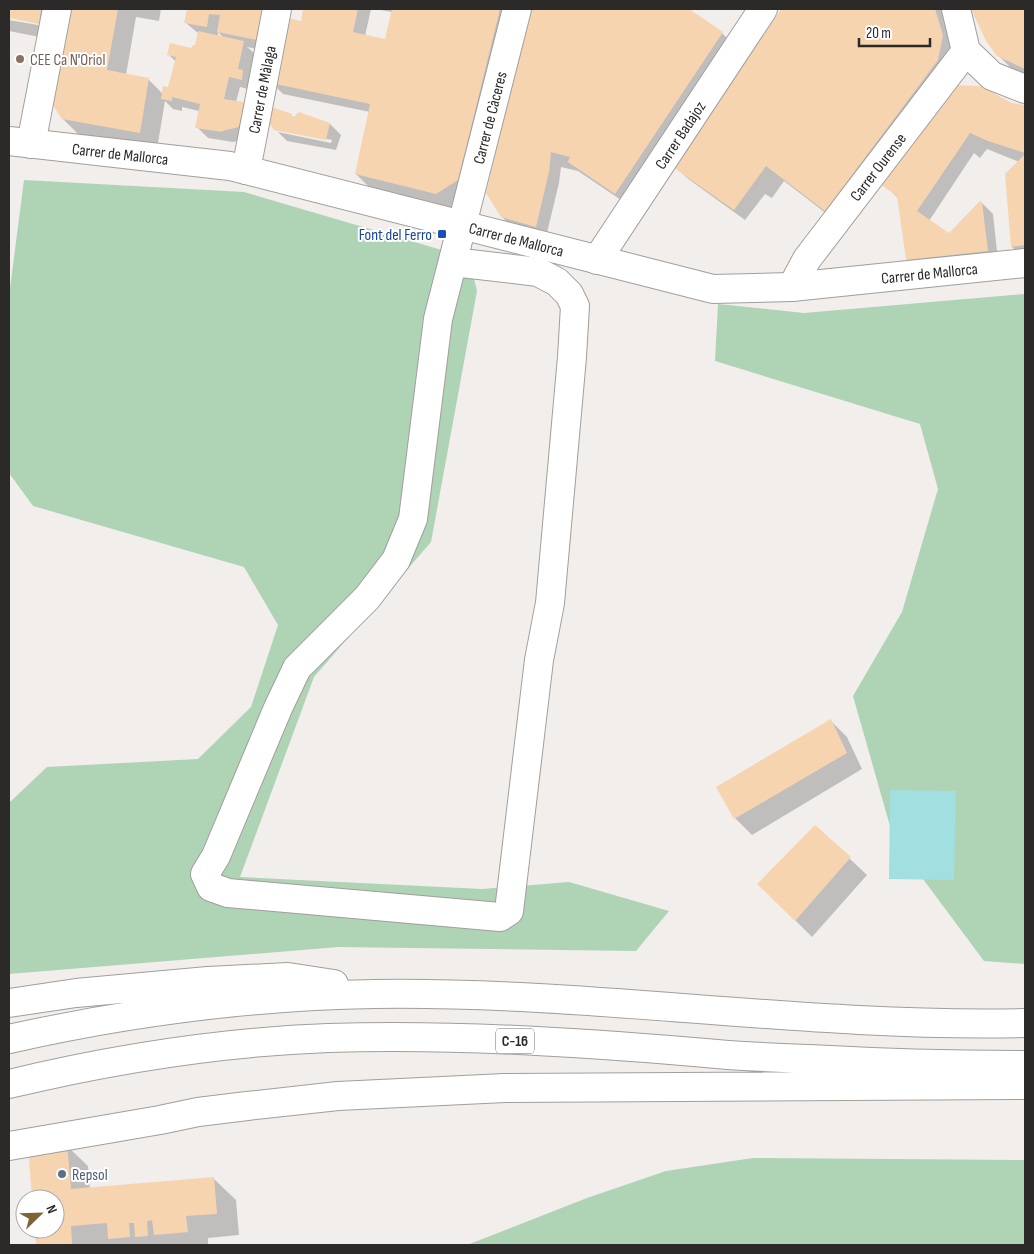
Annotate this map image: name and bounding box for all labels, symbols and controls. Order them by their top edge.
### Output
scale bar [859,15,930,47]
text: 20 m [866,24,891,43]
street label: Carrer de Màlaga [245,44,281,135]
place label: CEE Ca N'Oriol [30,51,105,70]
marker: CEE Ca N'Oriol [14,53,26,65]
street label: Carrer de Càceres [470,69,512,166]
street label: Carrer Badajoz [652,98,710,173]
street label: Carrer Ourense [847,130,911,205]
street label: Carrer de Mallorca [71,140,169,170]
street label: Carrer de Mallorca [467,219,565,262]
place label: Font del Ferro [359,226,432,245]
marker: Font del Ferro [436,228,448,240]
street label: Carrer de Mallorca [880,260,979,289]
road number: C-16 [496,1028,534,1054]
place label: Repsol [72,1166,108,1185]
marker: Repsol [56,1168,68,1180]
north arrow [15,1189,65,1239]
text: N [42,1202,61,1216]

